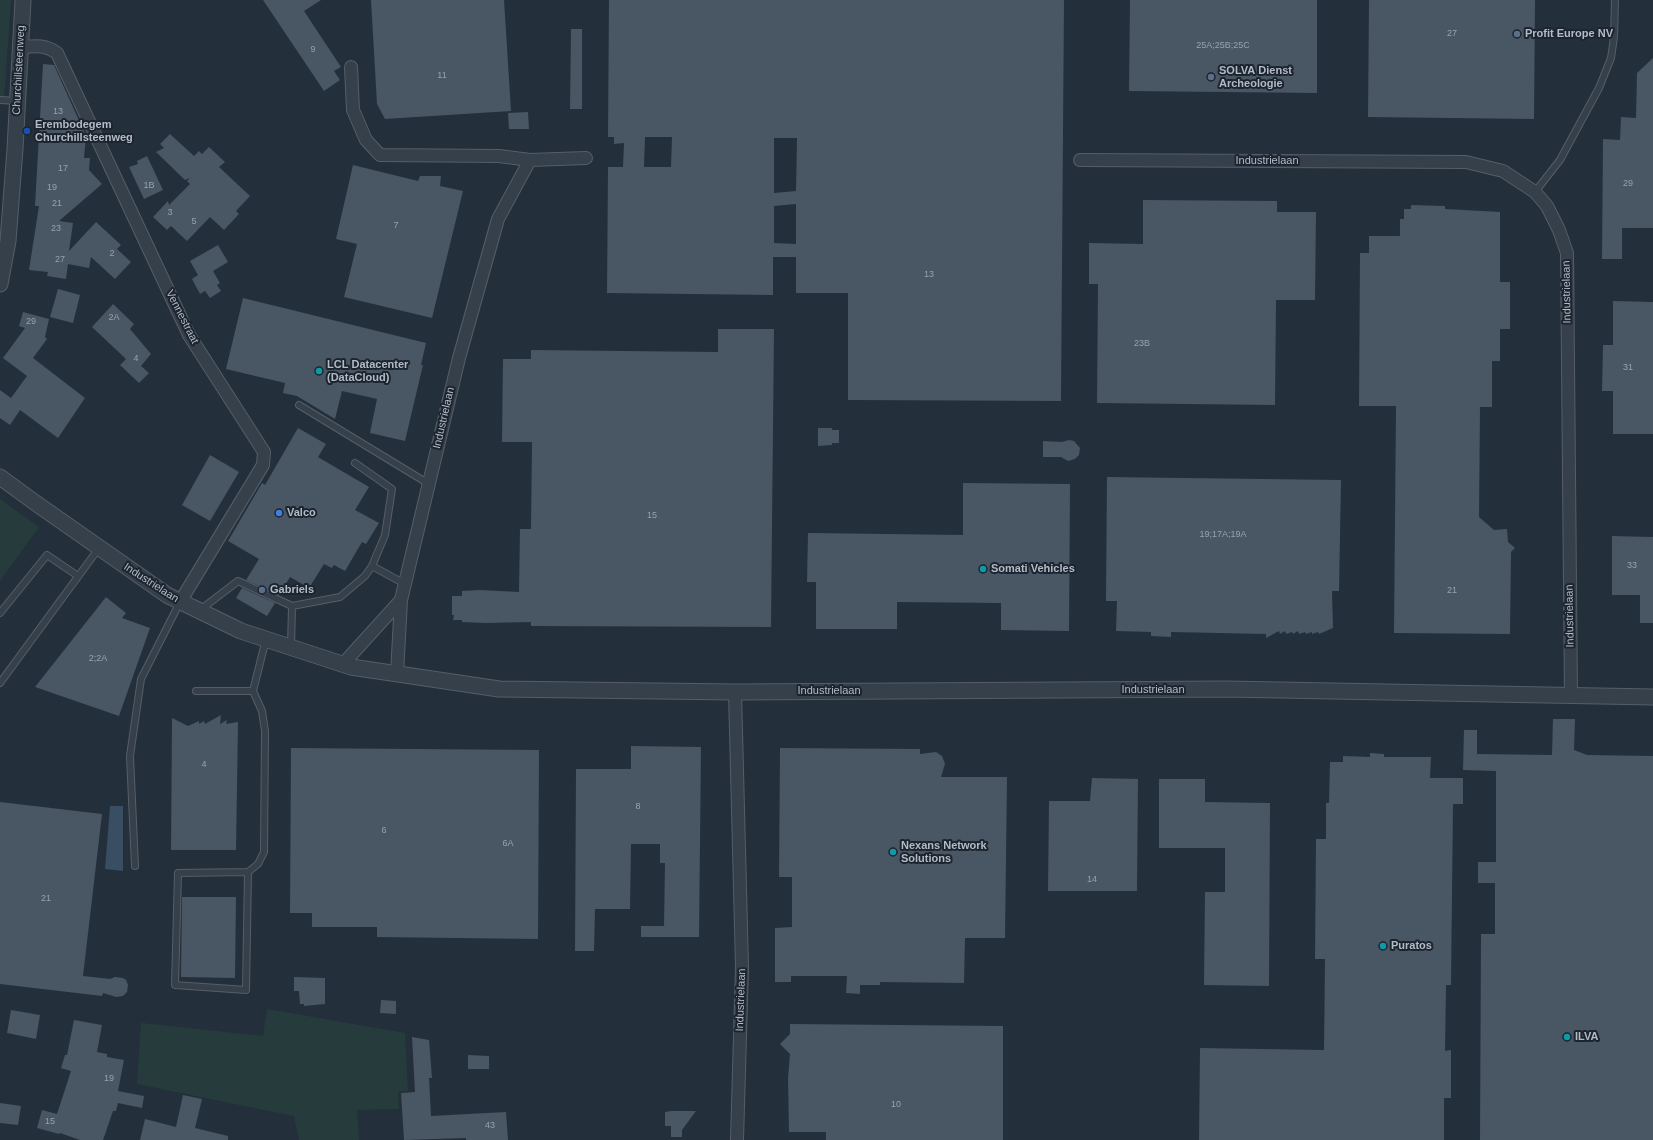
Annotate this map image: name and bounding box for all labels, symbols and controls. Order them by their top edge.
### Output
street label: Churchillsteenweg [10,25,28,115]
place label: Profit Europe NV [1525,27,1613,41]
house number: 27 [1447,29,1457,39]
marker: Profit Europe NV [1512,29,1522,39]
house number: 25A;25B;25C [1196,41,1250,51]
house number: 9 [310,45,316,55]
place label: SOLVA Dienst Archeologie [1219,64,1292,90]
house number: 11 [437,71,447,81]
marker: SOLVA Dienst Archeologie [1206,72,1216,82]
house number: 13 [53,107,63,117]
place label: Erembodegem Churchillsteenweg [35,118,133,144]
marker: Erembodegem Churchillsteenweg [22,126,32,136]
street label: Industrielaan [1236,154,1298,168]
house number: 17 [58,164,68,174]
house number: 29 [1623,179,1633,189]
house number: 1B [143,181,155,191]
house number: 19 [47,183,57,193]
house number: 21 [52,199,62,209]
house number: 3 [167,208,173,218]
house number: 5 [191,217,197,227]
house number: 7 [393,221,399,231]
house number: 23 [51,224,61,234]
house number: 2 [109,249,115,259]
house number: 27 [55,255,65,265]
street label: Industrielaan [1560,260,1574,324]
house number: 13 [924,270,934,280]
street label: Vennestraat [163,288,201,346]
house number: 2A [108,313,120,323]
house number: 29 [26,317,36,327]
house number: 23B [1134,339,1150,349]
house number: 4 [133,354,139,364]
place label: LCL Datacenter (DataCloud) [327,358,408,384]
house number: 31 [1623,363,1633,373]
marker: LCL Datacenter (DataCloud) [314,366,324,376]
street label: Industrielaan [430,386,458,450]
place label: Valco [287,506,316,520]
marker: Valco [274,508,284,518]
house number: 15 [647,511,657,521]
house number: 19;17A;19A [1199,530,1247,540]
street label: Industrielaan [121,560,181,606]
house number: 33 [1627,561,1637,571]
place label: Somati Vehicles [991,562,1075,576]
marker: Somati Vehicles [978,564,988,574]
place label: Gabriels [270,583,314,597]
street label: Industrielaan [1563,584,1577,648]
marker: Gabriels [257,585,267,595]
house number: 21 [1447,586,1457,596]
house number: 2;2A [89,654,107,664]
street label: Industrielaan [1122,683,1184,697]
street label: Industrielaan [798,684,860,698]
house number: 4 [201,760,207,770]
house number: 8 [635,802,641,812]
house number: 6 [381,826,387,836]
house number: 6A [502,839,514,849]
place label: Nexans Network Solutions [901,839,987,865]
marker: Nexans Network Solutions [888,847,898,857]
house number: 14 [1087,875,1097,885]
house number: 21 [41,894,51,904]
place label: Puratos [1391,939,1432,953]
marker: Puratos [1378,941,1388,951]
street label: Industrielaan [733,968,749,1032]
place label: ILVA [1575,1030,1598,1044]
marker: ILVA [1562,1032,1572,1042]
house number: 19 [104,1074,114,1084]
house number: 10 [891,1100,901,1110]
house number: 15 [45,1117,55,1127]
house number: 43 [485,1121,495,1131]

